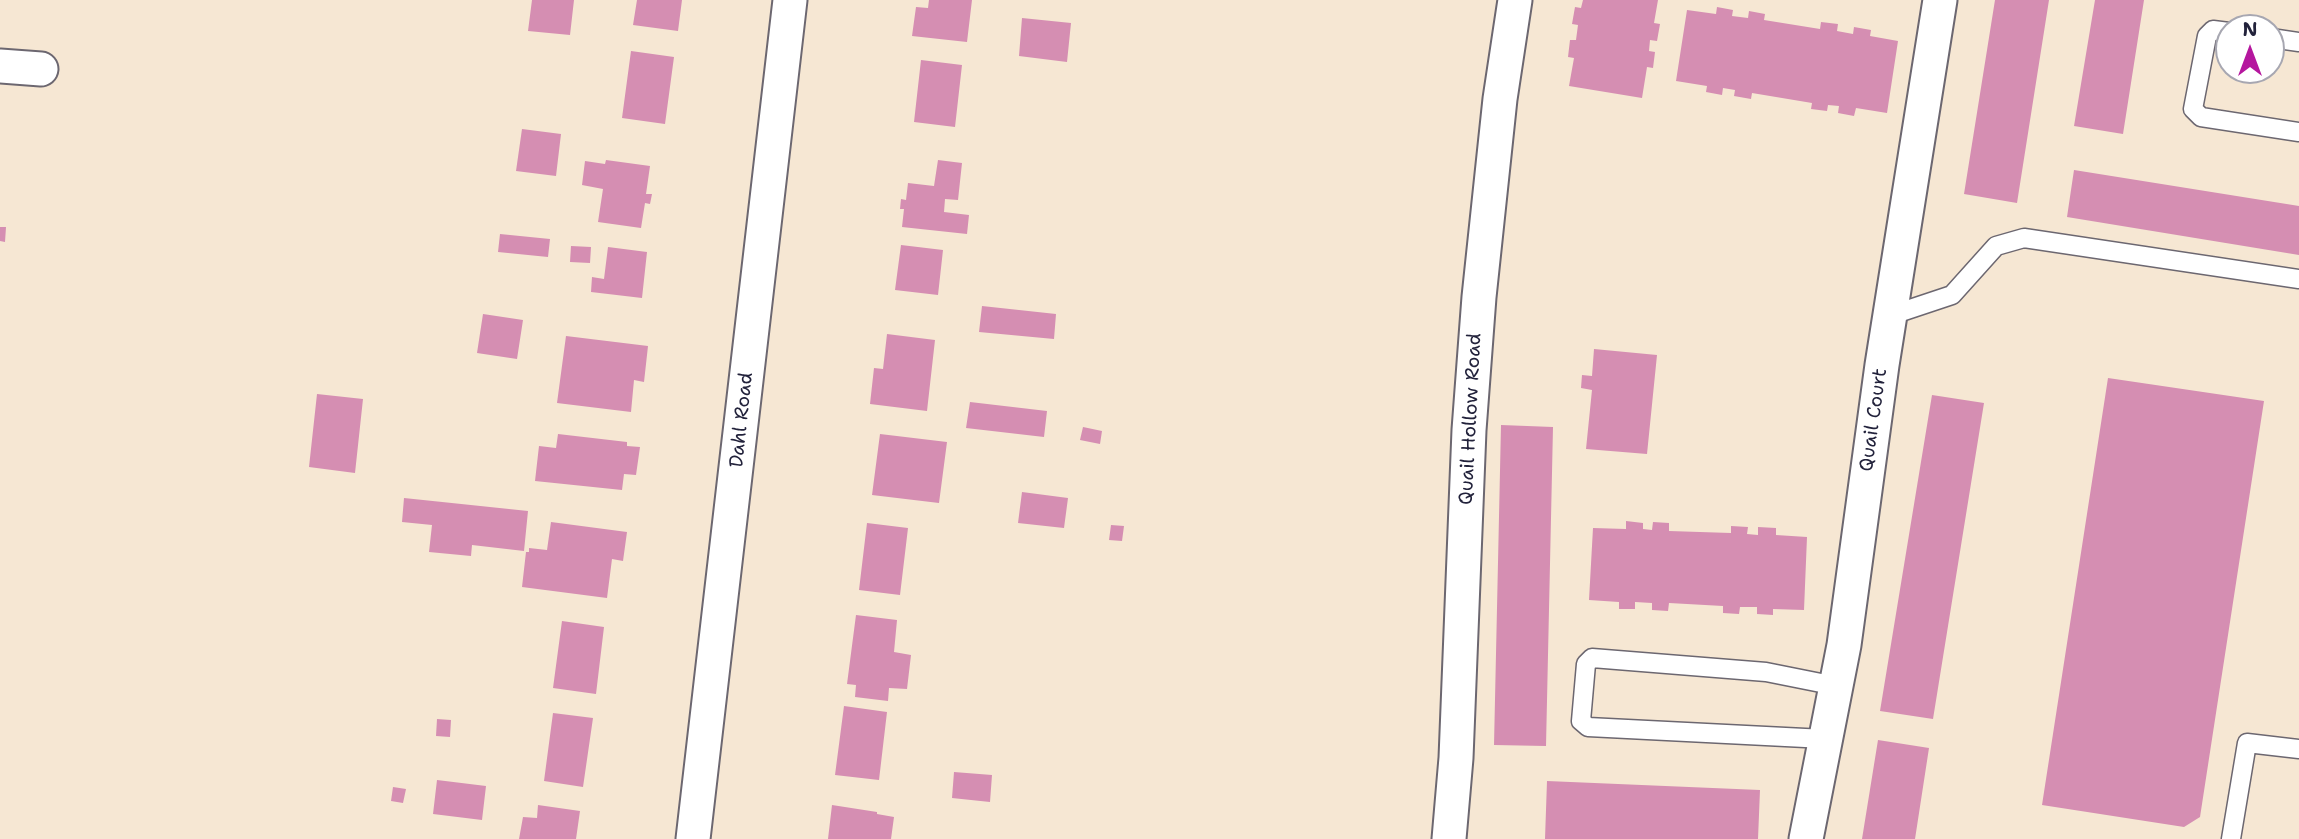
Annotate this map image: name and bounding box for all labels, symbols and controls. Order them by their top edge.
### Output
north arrow [2215,14,2285,84]
text: N [2242,17,2258,42]
street label: Quail Hollow Road [1455,333,1487,505]
street label: Quail Court [1855,367,1893,473]
street label: Dahl Road [726,371,758,469]

